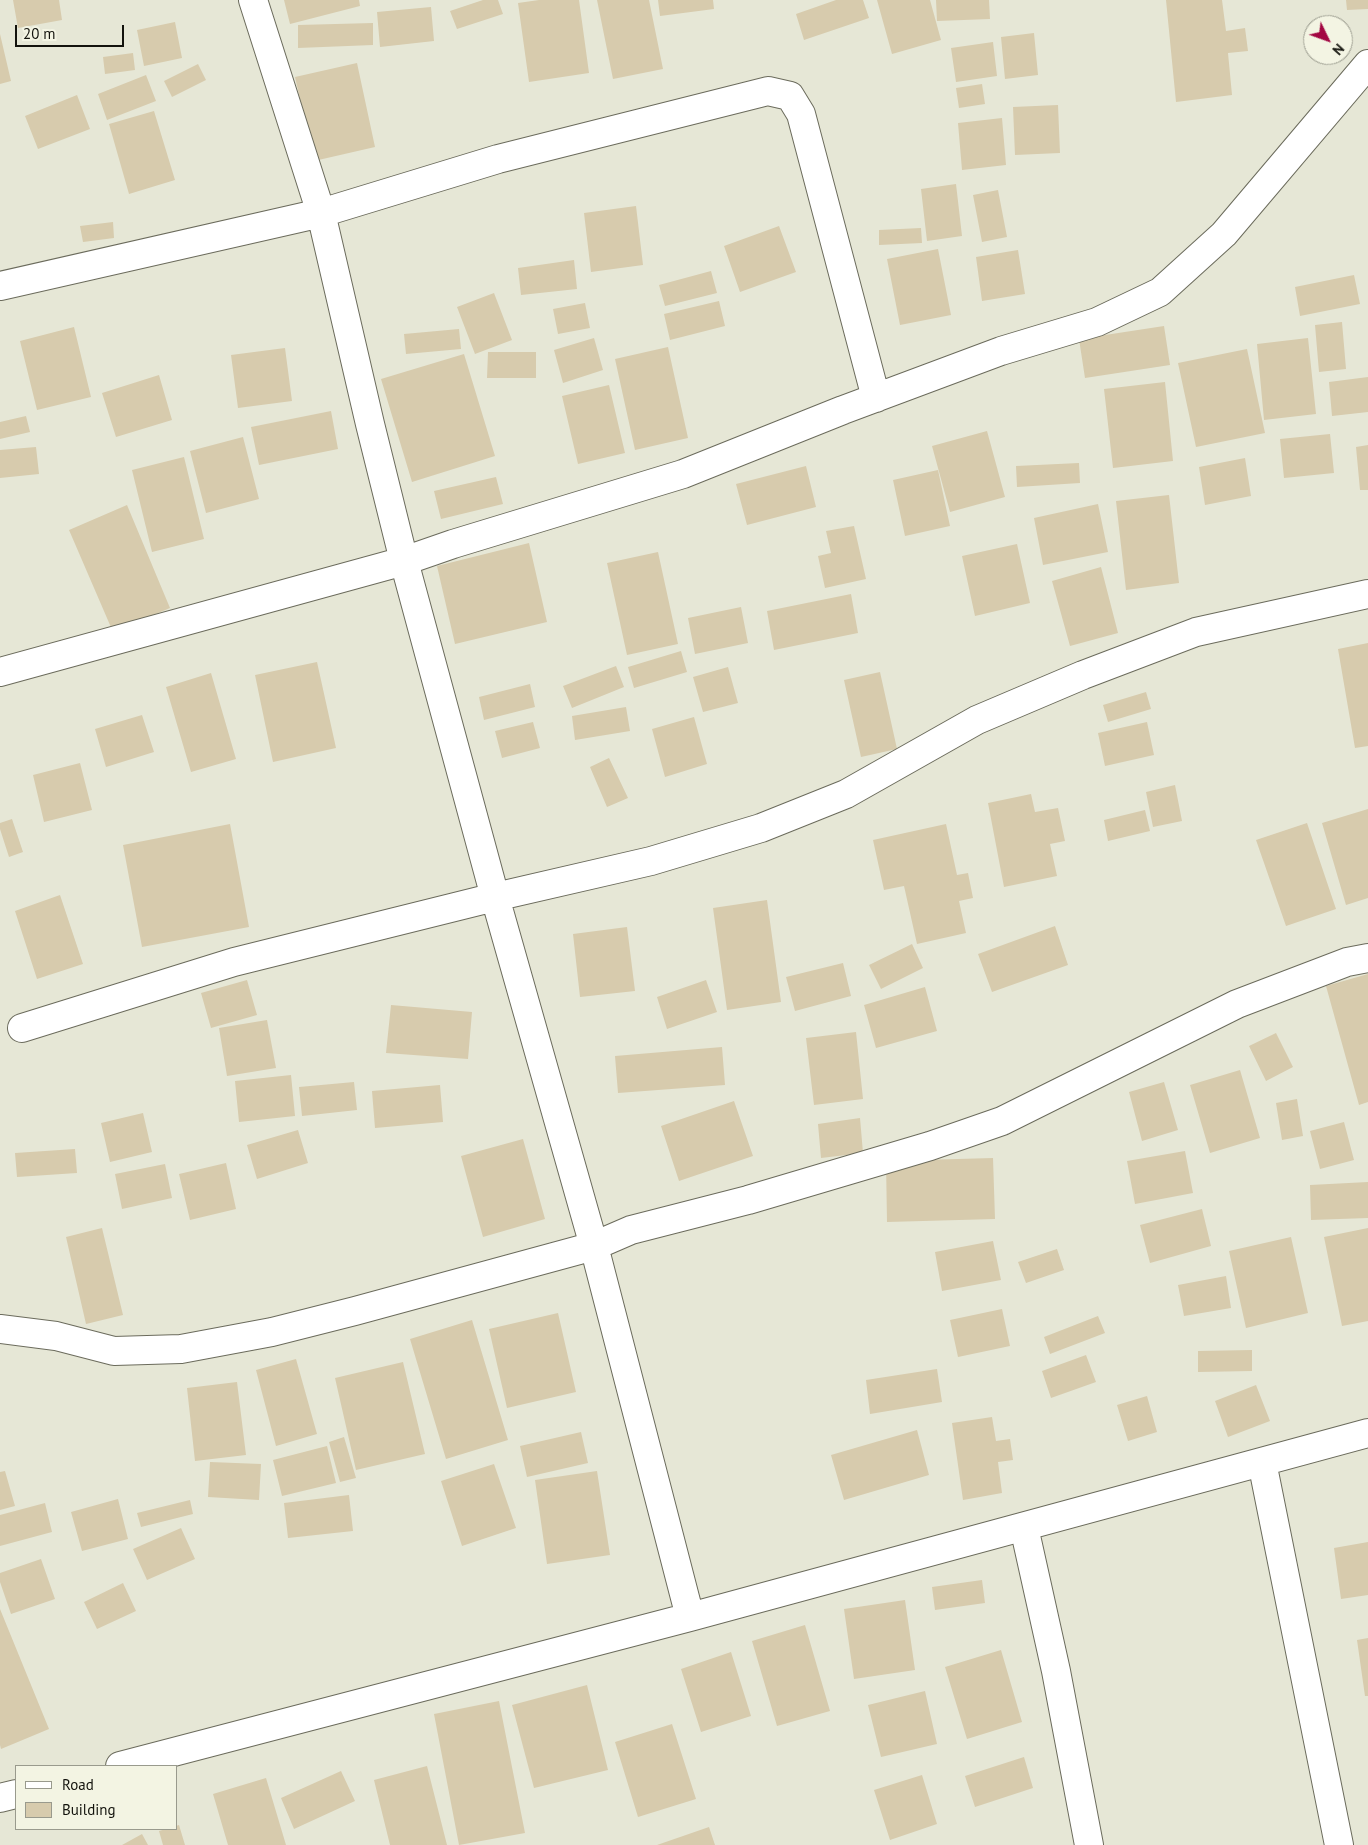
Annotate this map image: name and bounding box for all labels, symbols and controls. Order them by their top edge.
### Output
scale bar [18,15,126,47]
north arrow [1303,15,1353,65]
text: 20 m [23,24,56,43]
text: N [1329,40,1348,59]
legend [15,1765,178,1830]
text: Road [62,1775,94,1794]
text: Building [62,1800,116,1819]

